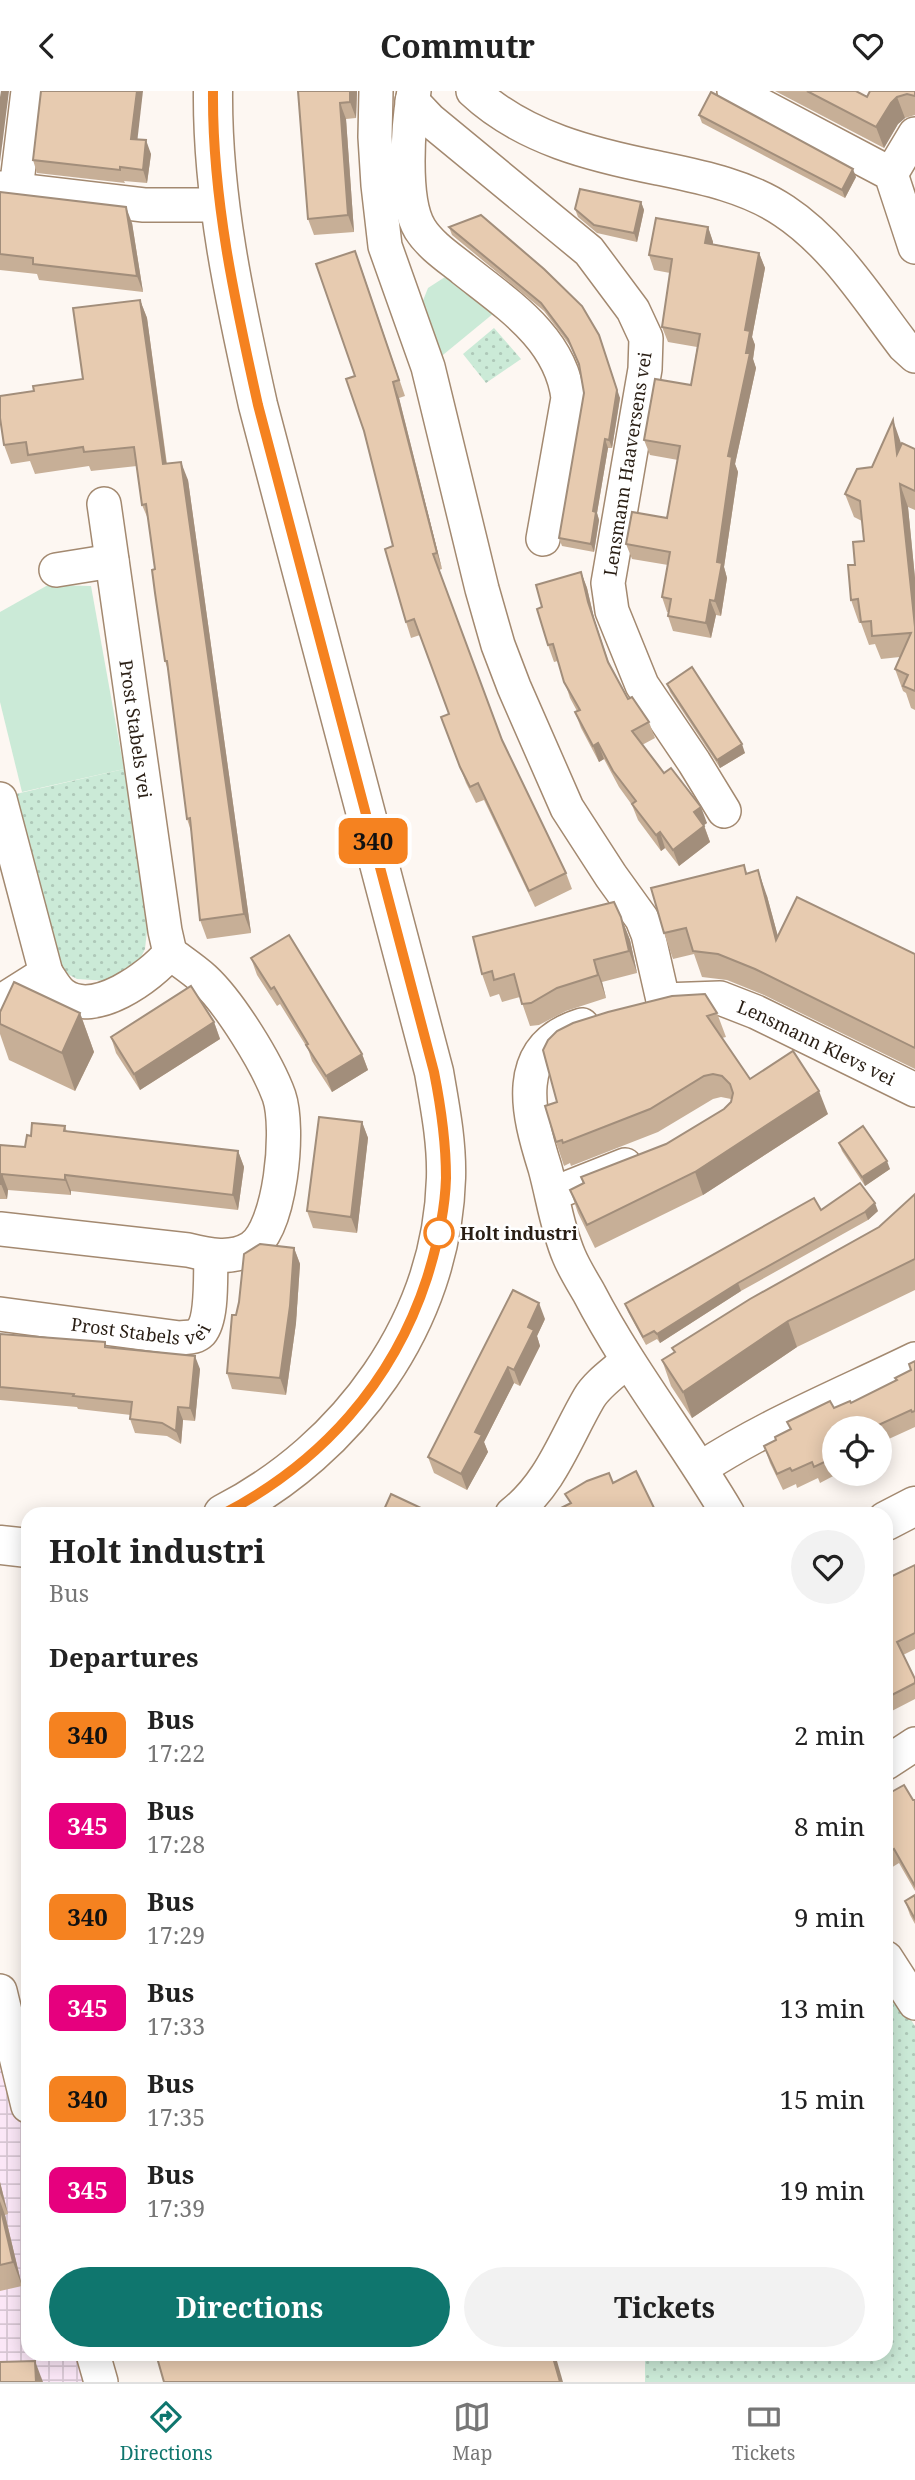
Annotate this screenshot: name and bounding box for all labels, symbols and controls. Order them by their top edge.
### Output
text: Commutr [380,24,535,67]
icon: back [28,27,66,65]
icon: heart [849,27,887,65]
street label: Lensmann Haaversens vei [597,350,657,578]
street label: Prost Stabels vei [114,658,158,800]
line badge: 340 [333,818,413,864]
text: 340 [353,824,393,857]
street label: Lensmann Klevs vei [734,994,899,1091]
marker: Holt industri [424,1218,454,1248]
place label: Holt industri [460,1221,578,1245]
street label: Prost Stabels vei [70,1312,216,1350]
map controls [822,1416,892,1486]
button: locate [822,1416,892,1486]
text: Holt industri [49,1528,265,1573]
button: heart [791,1530,865,1604]
text: Bus [49,1577,89,1609]
text: Departures [49,1639,199,1675]
text: Bus [147,1701,194,1737]
text: 2 min [794,1717,865,1753]
text: 340 [67,1718,108,1751]
text: 17:22 [147,1737,205,1769]
text: Bus [147,1792,194,1828]
text: 8 min [794,1808,865,1844]
text: 345 [67,1809,108,1842]
text: 17:28 [147,1828,205,1860]
text: Bus [147,1883,194,1919]
text: 9 min [794,1899,865,1935]
text: 340 [67,1900,108,1933]
text: 17:29 [147,1919,205,1951]
text: Bus [147,1974,194,2010]
text: 13 min [780,1990,865,2026]
text: 345 [67,1991,108,2024]
text: 17:33 [147,2010,205,2042]
text: Bus [147,2065,194,2101]
text: 15 min [780,2081,865,2117]
text: 340 [67,2082,108,2115]
text: 17:35 [147,2101,205,2133]
text: Bus [147,2156,194,2192]
text: 19 min [780,2172,865,2208]
text: 345 [67,2173,108,2206]
text: 17:39 [147,2192,205,2224]
button: Directions [49,2267,450,2347]
button: Tickets [464,2267,865,2347]
tab: Directions [120,2398,213,2466]
tab: Map [452,2398,492,2466]
tab: Tickets [732,2398,795,2466]

